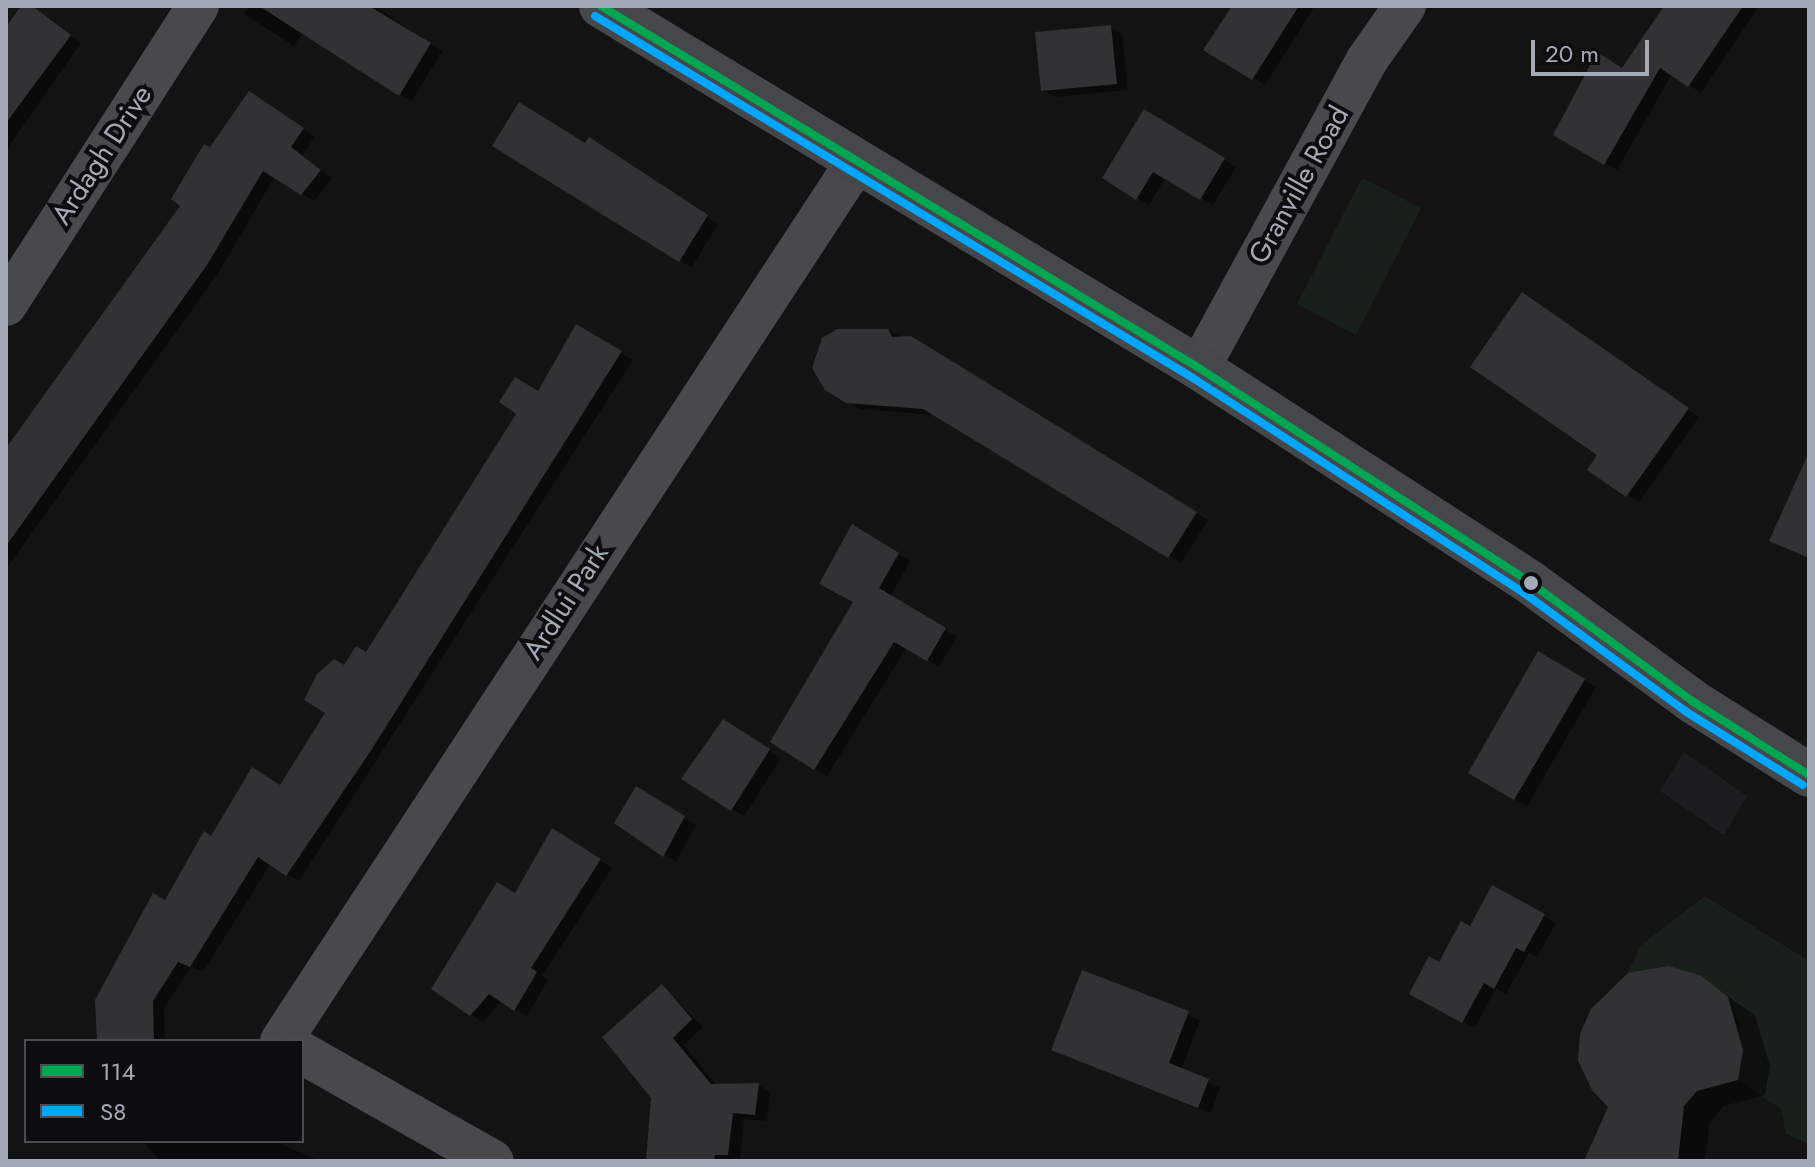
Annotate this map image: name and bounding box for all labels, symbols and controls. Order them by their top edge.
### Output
scale bar [1535,24,1653,74]
text: 20 m [1545,36,1599,71]
street label: Ardagh Drive [45,79,159,231]
street label: Granville Road [1242,100,1356,270]
street label: Ardlui Park [516,538,616,666]
unlabelled marker [1523,575,1539,591]
legend [24,1039,304,1143]
text: 114 [100,1054,136,1089]
text: S8 [100,1094,126,1129]

